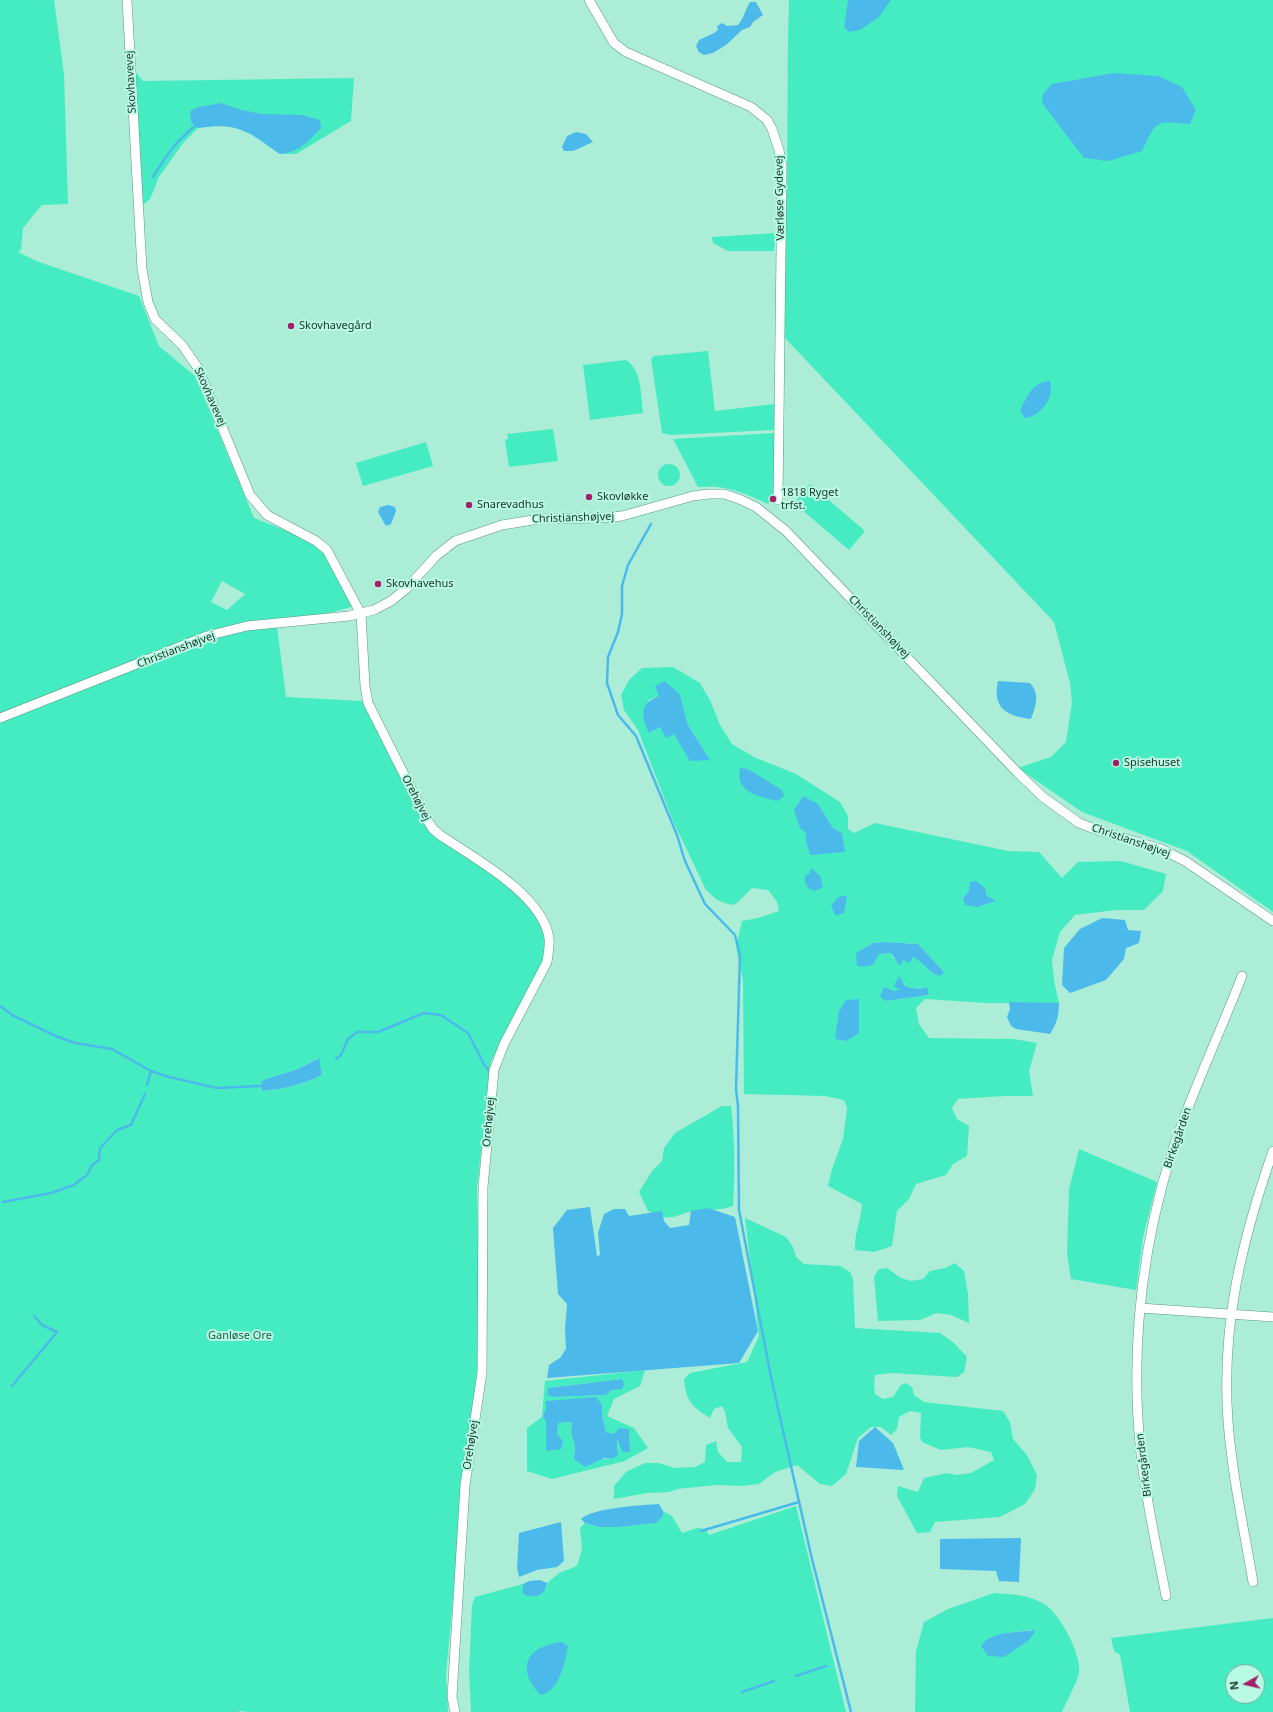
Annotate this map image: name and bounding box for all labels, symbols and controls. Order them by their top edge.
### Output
street label: Skovhavevej [123,50,139,114]
street label: Værløse Gydevej [773,155,787,241]
place label: Skovhavegård [299,319,372,333]
marker: Skovhavegård [286,321,296,331]
street label: Skovhavevej [191,365,229,429]
place label: 1818 Ryget trfst. [781,486,838,512]
place label: Skovløkke [597,490,648,504]
marker: Skovløkke [584,492,594,502]
marker: 1818 Ryget trfst. [768,494,778,504]
place label: Snarevadhus [477,498,544,512]
marker: Snarevadhus [464,500,474,510]
street label: Christianshøjvej [532,510,614,526]
place label: Skovhavehus [386,577,454,591]
marker: Skovhavehus [373,579,383,589]
street label: Christianshøjvej [846,593,912,661]
street label: Christianshøjvej [135,629,217,671]
place label: Spisehuset [1124,756,1180,770]
marker: Spisehuset [1111,758,1121,768]
street label: Orehøjvej [399,773,433,823]
street label: Christianshøjvej [1090,821,1172,861]
street label: Orehøjvej [480,1097,498,1147]
street label: Birkegården [1161,1106,1195,1170]
park label: Ganløse Ore [208,1329,272,1343]
street label: Orehøjvej [461,1419,481,1471]
street label: Birkegården [1134,1433,1154,1497]
north arrow [1225,1664,1265,1704]
text: N [1226,1680,1242,1691]

